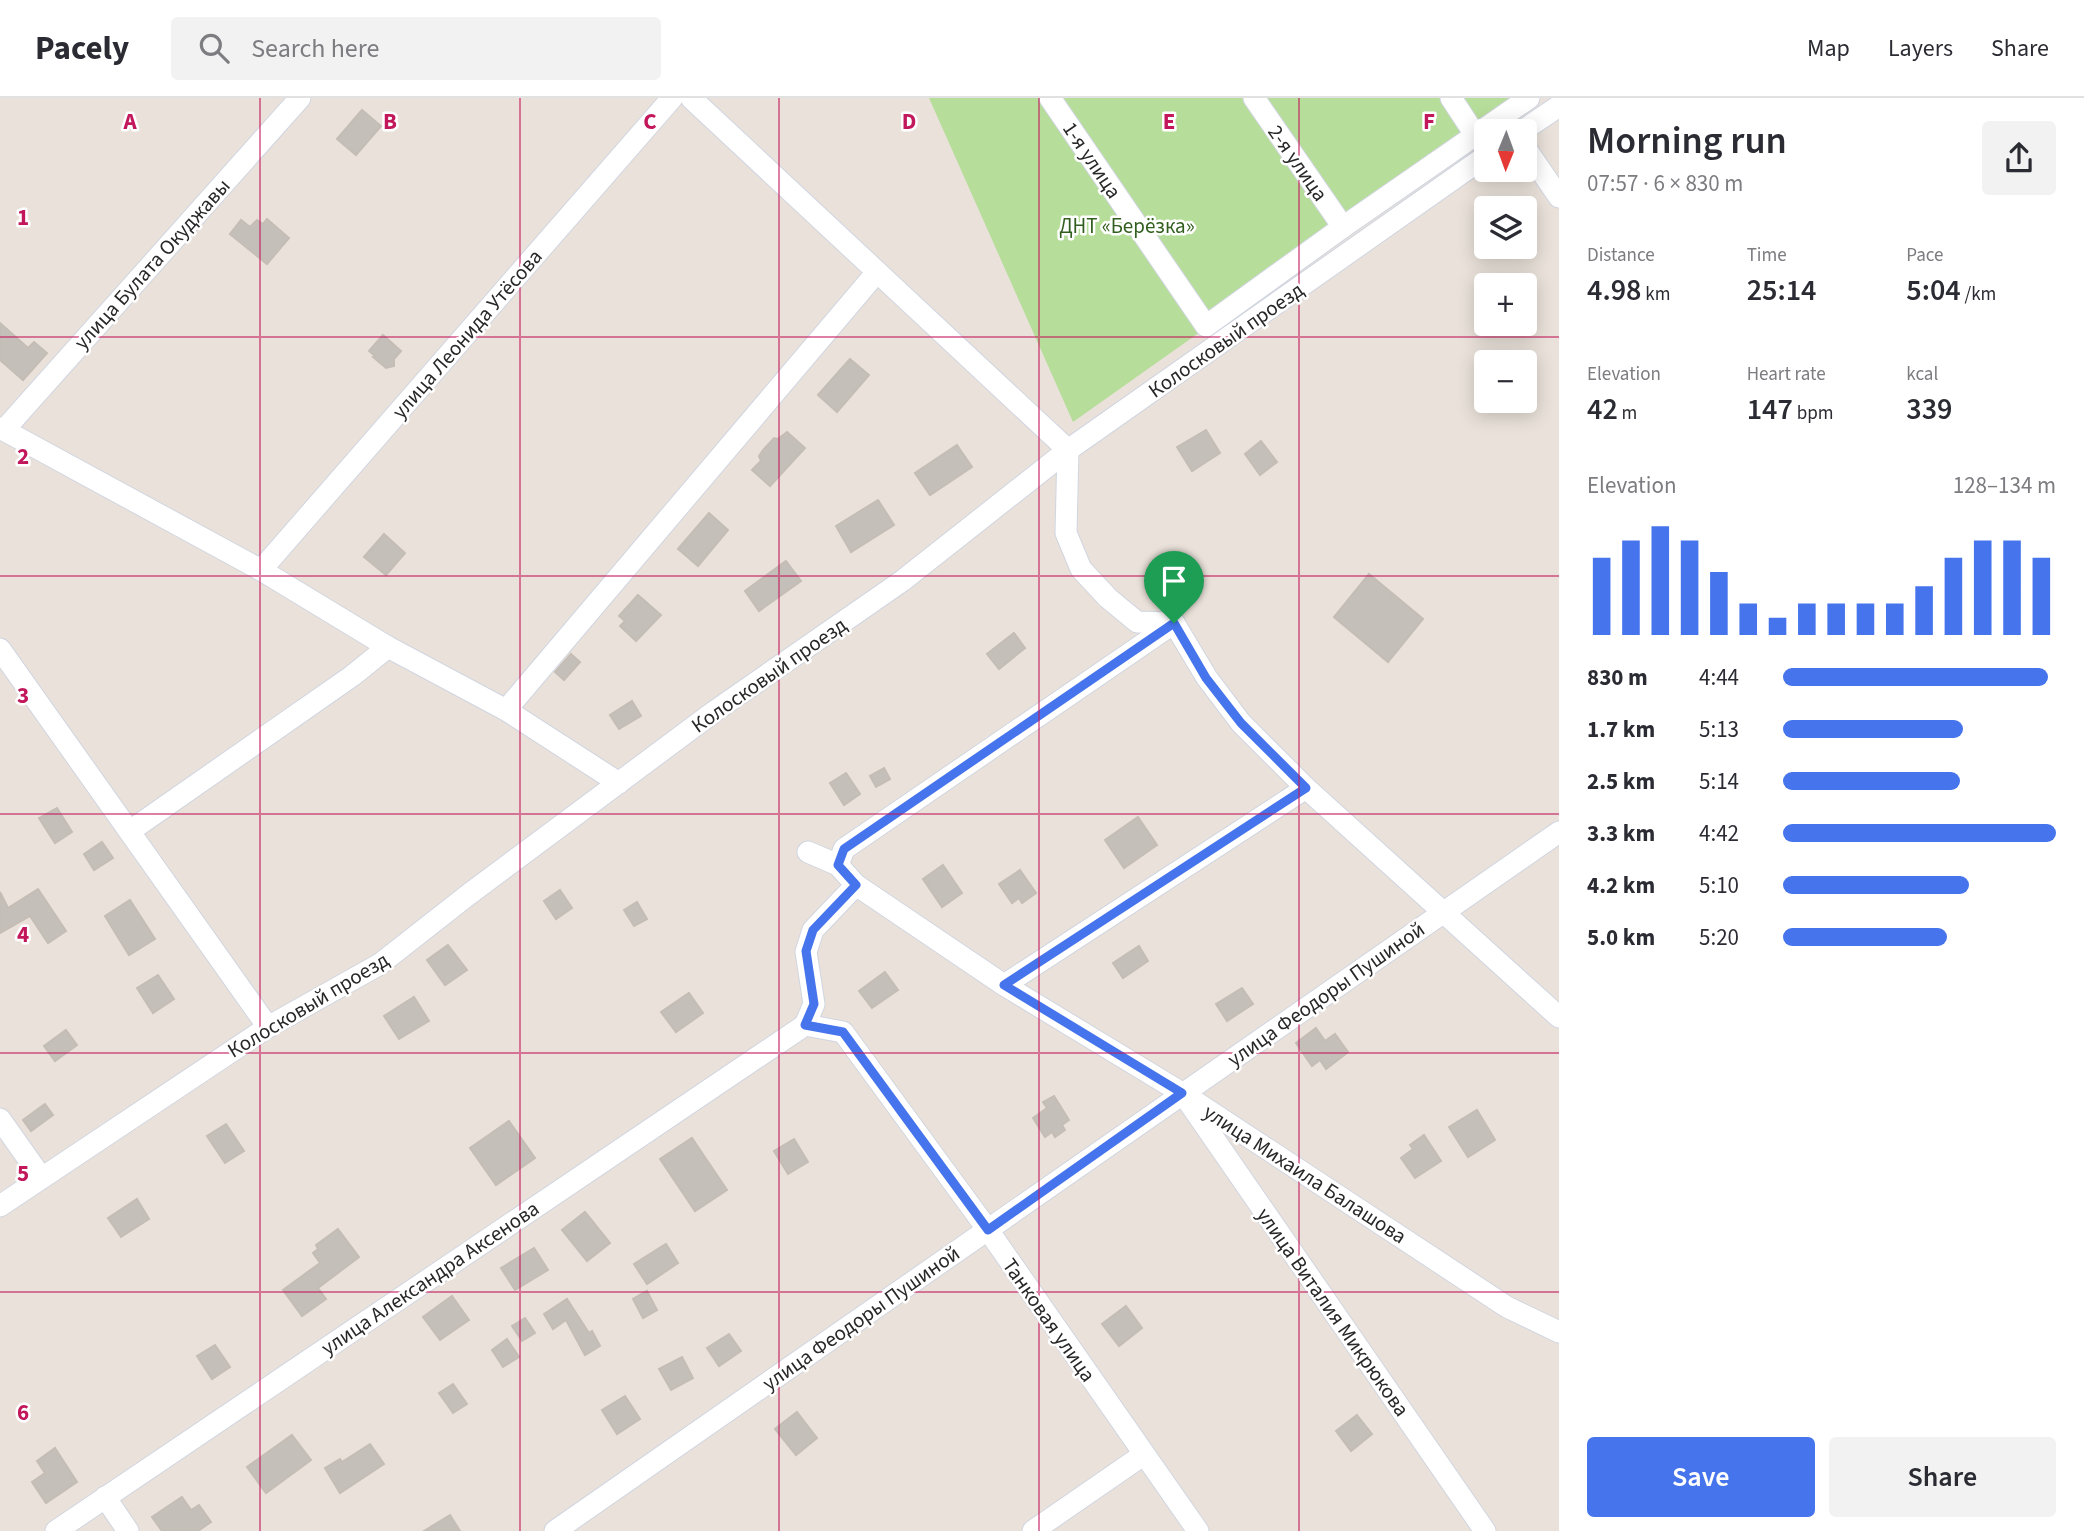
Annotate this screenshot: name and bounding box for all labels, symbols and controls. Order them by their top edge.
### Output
search box [171,17,661,80]
text: Pacely [35,25,129,72]
icon: search [195,29,233,67]
text: Search here [251,30,379,67]
text: Map [1807,31,1850,66]
text: Layers [1888,31,1953,66]
text: Share [1991,31,2049,66]
text: A [122,105,137,138]
text: B [383,105,397,138]
text: C [643,105,657,138]
text: D [902,105,916,138]
text: E [1163,105,1175,138]
text: F [1423,105,1435,138]
text: Morning run [1587,114,1787,168]
street label: 1-я улица [1055,116,1129,204]
street label: 2-я улица [1261,119,1335,207]
north arrow [1474,119,1536,182]
map controls [1474,119,1537,413]
button: share [1982,121,2056,195]
text: 07:57 · 6 × 830 m [1587,167,1743,200]
street label: улица Булата Окуджавы [67,172,237,356]
button: layers [1474,196,1537,259]
text: 1 [17,201,29,234]
park label: ДНТ «Берёзка» [1059,211,1195,241]
text: Distance [1587,242,1655,269]
text: Time [1747,242,1787,269]
text: Pace [1906,242,1944,269]
street label: улица Леонида Утёсова [385,243,549,425]
text: 4.98 [1587,269,1641,312]
text: 25:14 [1747,269,1816,312]
text: 5:04 [1906,269,1961,312]
button: + [1474,273,1537,336]
street label: Колосковый проезд [1142,275,1310,405]
text: km [1641,281,1670,308]
text: /km [1961,281,1996,308]
button: − [1474,350,1537,413]
text: Elevation [1587,361,1661,388]
text: Heart rate [1747,361,1826,388]
text: kcal [1906,361,1938,388]
text: 42 [1587,388,1618,431]
text: 147 [1747,388,1793,431]
text: 339 [1906,388,1953,431]
text: m [1618,400,1637,427]
text: bpm [1793,400,1833,427]
text: 2 [17,440,29,473]
text: Elevation [1587,469,1677,502]
text: 128–134 m [1953,469,2056,502]
pin [1144,551,1204,623]
icon: arrive [1155,562,1193,600]
street label: Колосковый проезд [685,610,853,740]
text: 830 m [1587,661,1648,694]
text: 4:44 [1699,661,1739,694]
text: 3 [17,679,29,712]
text: 1.7 km [1587,713,1655,746]
text: 5:13 [1699,713,1739,746]
text: 2.5 km [1587,765,1655,798]
text: 5:14 [1699,765,1739,798]
text: 3.3 km [1587,817,1655,850]
text: 4:42 [1699,817,1739,850]
text: 4.2 km [1587,869,1655,902]
text: 5:10 [1699,869,1739,902]
street label: улица Феодоры Пушиной [1221,914,1431,1074]
text: 4 [17,918,29,951]
text: 5.0 km [1587,921,1655,954]
text: 5:20 [1699,921,1739,954]
street label: Колосковый проезд [222,945,394,1065]
street label: улица Михаила Балашова [1198,1097,1412,1251]
text: 5 [17,1157,29,1190]
street label: улица Александра Аксенова [315,1194,545,1362]
street label: улица Виталия Микрюкова [1249,1202,1417,1422]
street label: улица Феодоры Пушиной [756,1238,966,1398]
street label: Танковая улица [995,1252,1103,1388]
text: 6 [17,1396,29,1429]
button: Save [1587,1437,1815,1517]
button: Share [1829,1437,2056,1517]

